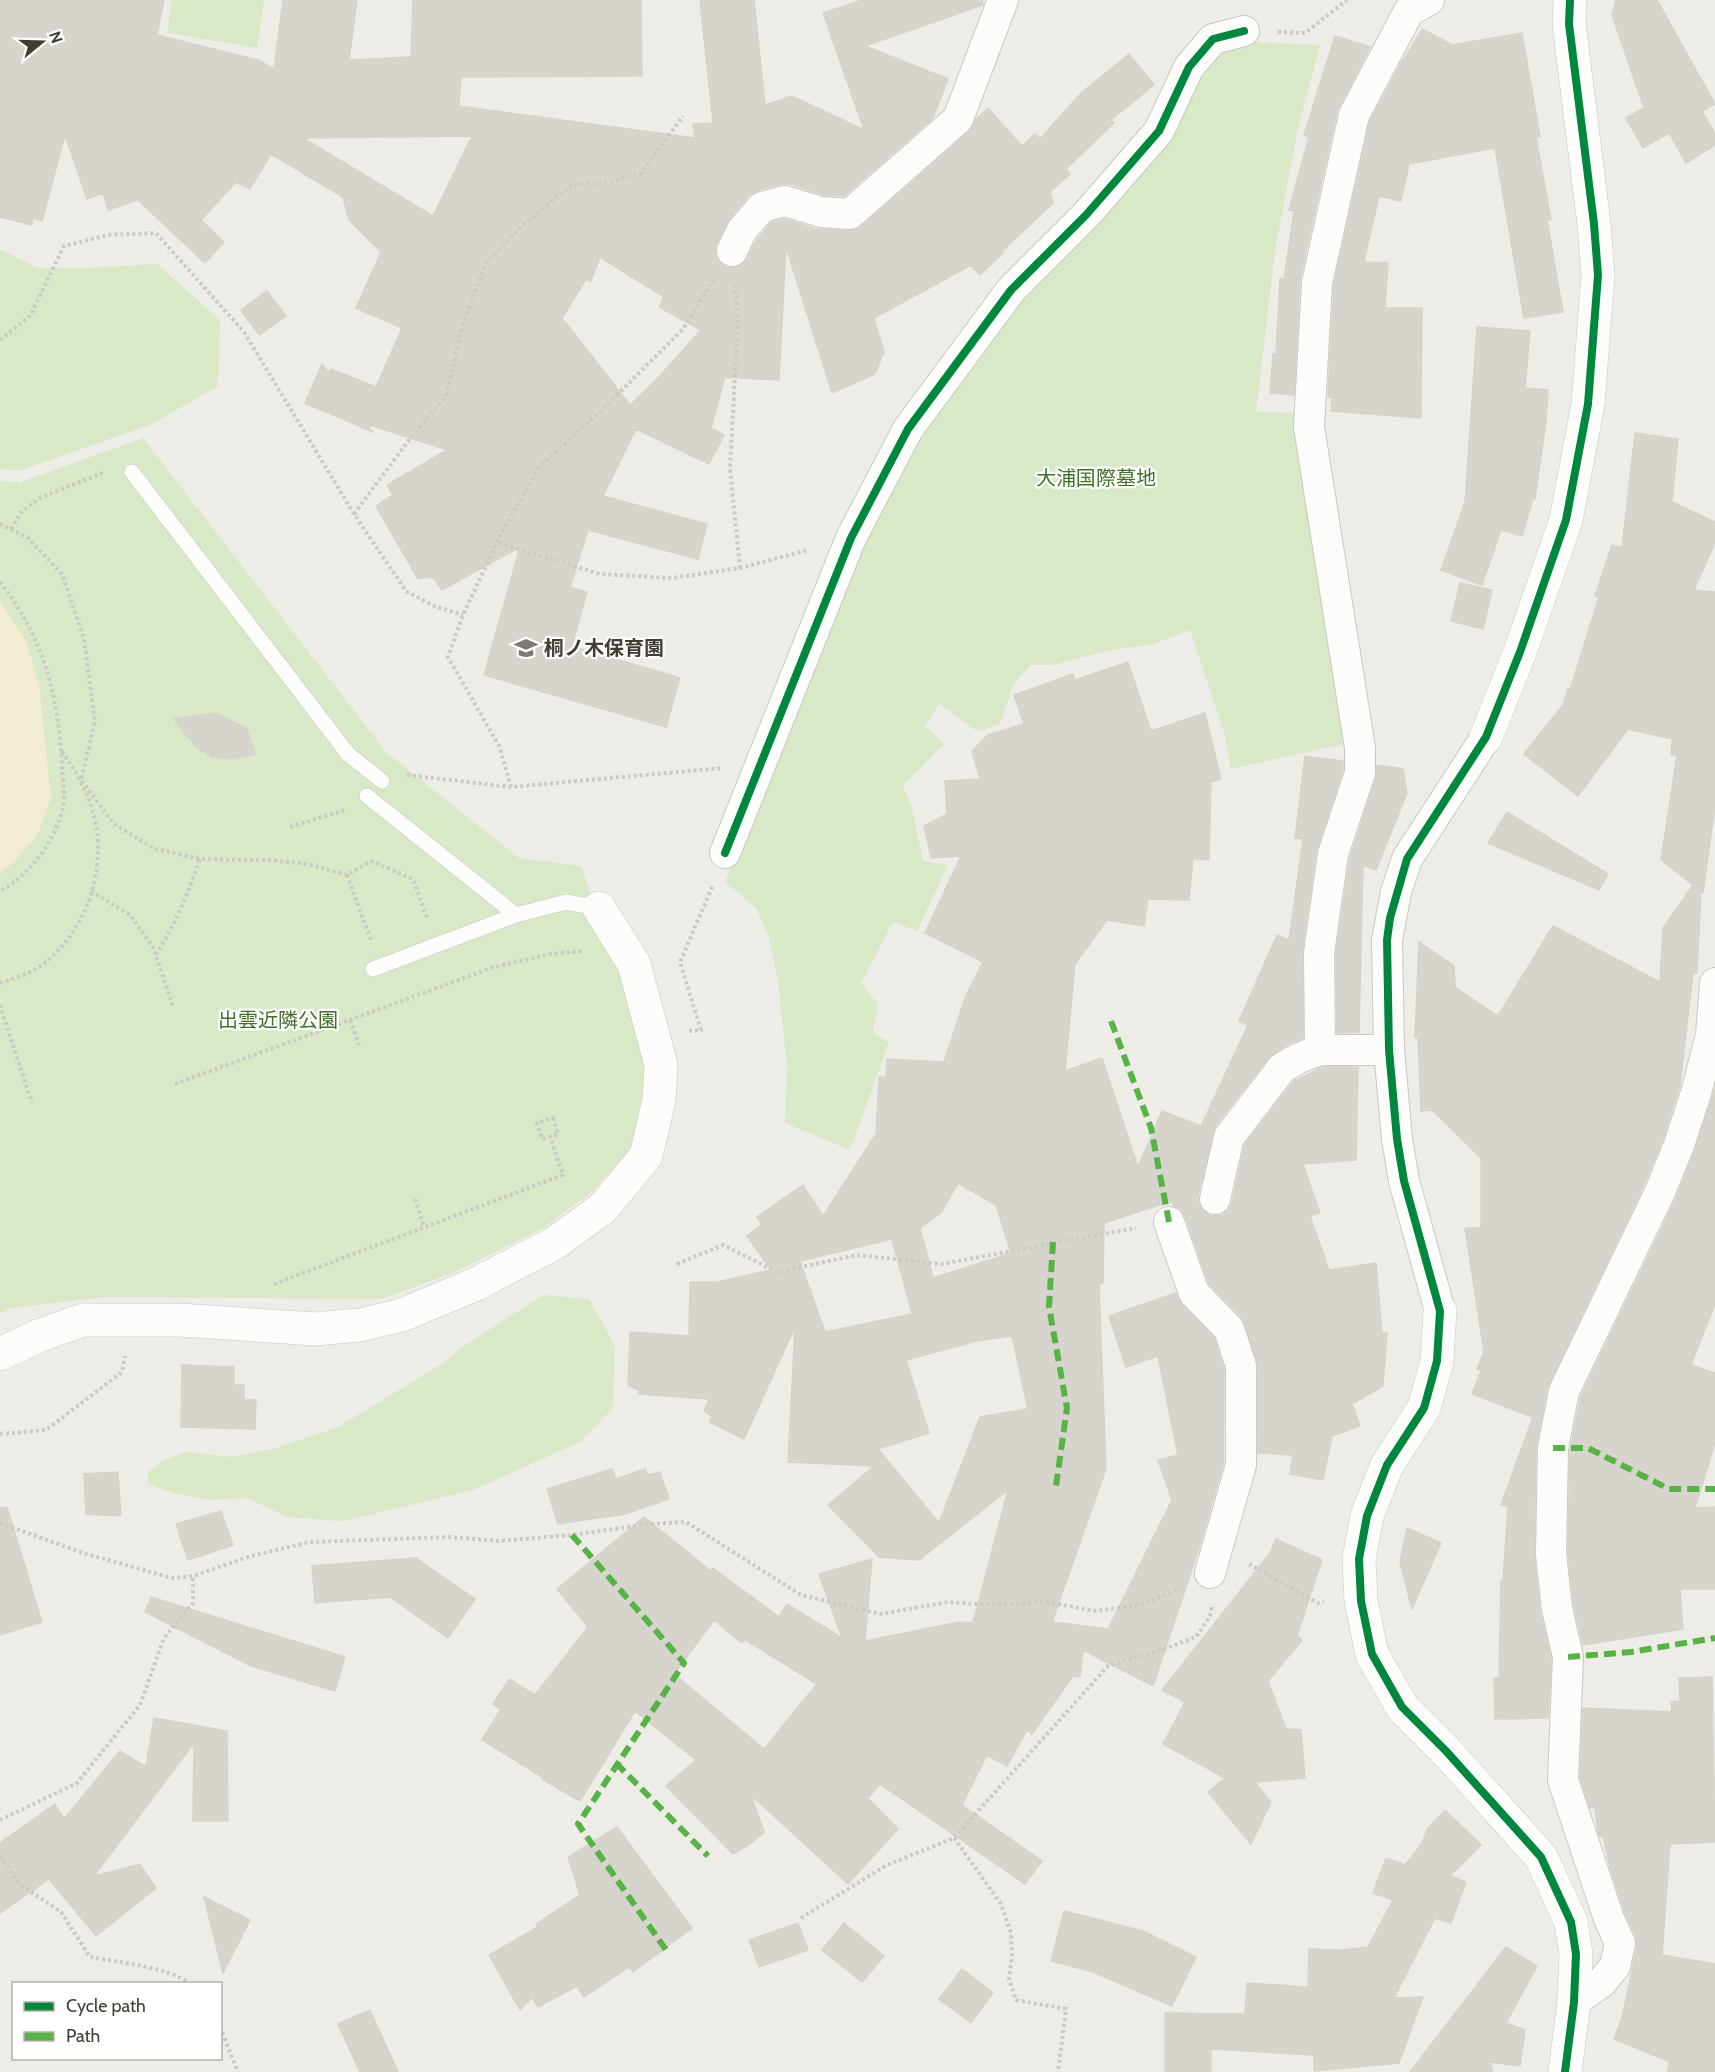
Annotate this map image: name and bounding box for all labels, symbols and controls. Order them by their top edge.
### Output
north arrow [12,12,72,72]
text: N [45,29,67,46]
park label: 大浦国際墓地 [1036,466,1156,490]
school or university icon: 桐ノ木保育園 [513,635,539,661]
place label: 桐ノ木保育園 [544,636,664,660]
park label: 出雲近隣公園 [218,1008,338,1032]
legend [12,1982,222,2060]
text: Cycle path [66,1995,146,2017]
text: Path [66,2025,100,2047]

